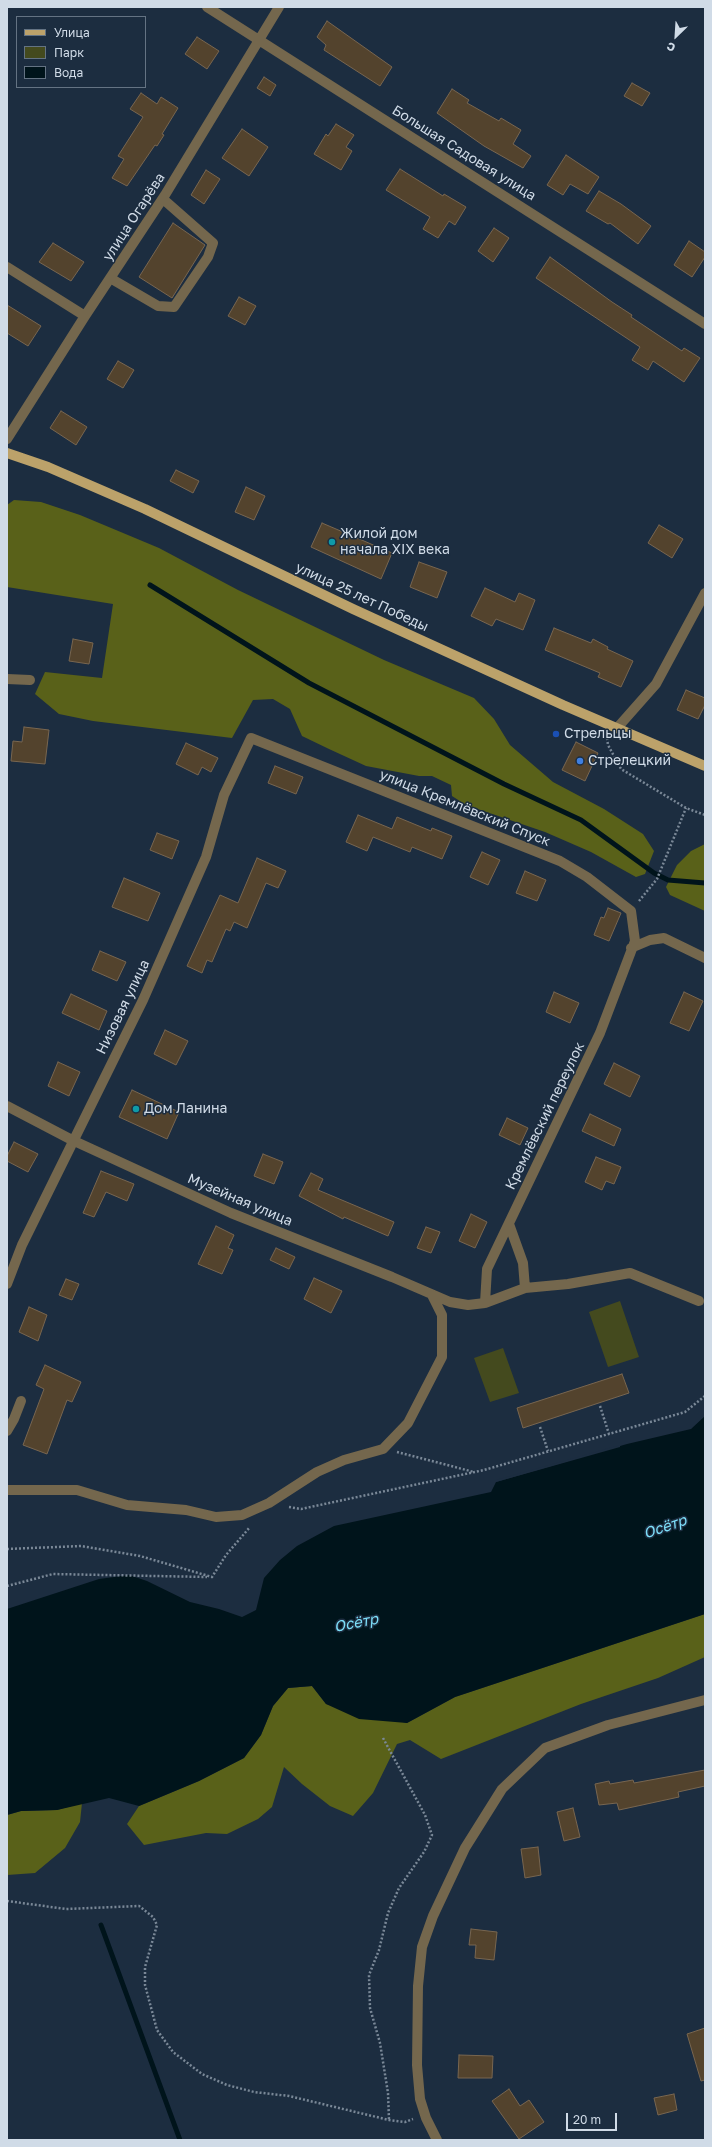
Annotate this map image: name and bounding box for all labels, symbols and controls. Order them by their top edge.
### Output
legend [16,16,146,88]
north arrow [656,16,696,56]
text: Улица [54,25,90,40]
text: С [664,40,677,55]
text: Парк [54,45,84,60]
text: Вода [54,65,83,80]
street label: Большая Садовая улица [389,102,539,204]
street label: улица Огарёва [99,170,169,264]
place label: Жилой дом начала XIX века [340,526,450,558]
marker: Жилой дом начала XIX века [327,537,337,547]
street label: улица 25 лет Победы [293,559,431,635]
place label: Стрельцы [564,726,631,742]
marker: Стрельцы [551,729,561,739]
place label: Стрелецкий [588,753,671,769]
marker: Стрелецкий [575,756,585,766]
street label: улица Кремлёвский Спуск [377,766,553,850]
street label: Низовая улица [93,957,153,1057]
street label: Кремлёвский переулок [502,1039,588,1193]
place label: Дом Ланина [144,1101,228,1117]
marker: Дом Ланина [131,1104,141,1114]
street label: Музейная улица [185,1170,295,1230]
water label: Осётр [641,1511,689,1543]
water label: Осётр [332,1610,380,1636]
scale bar [568,2105,619,2131]
text: 20 m [573,2112,601,2127]

